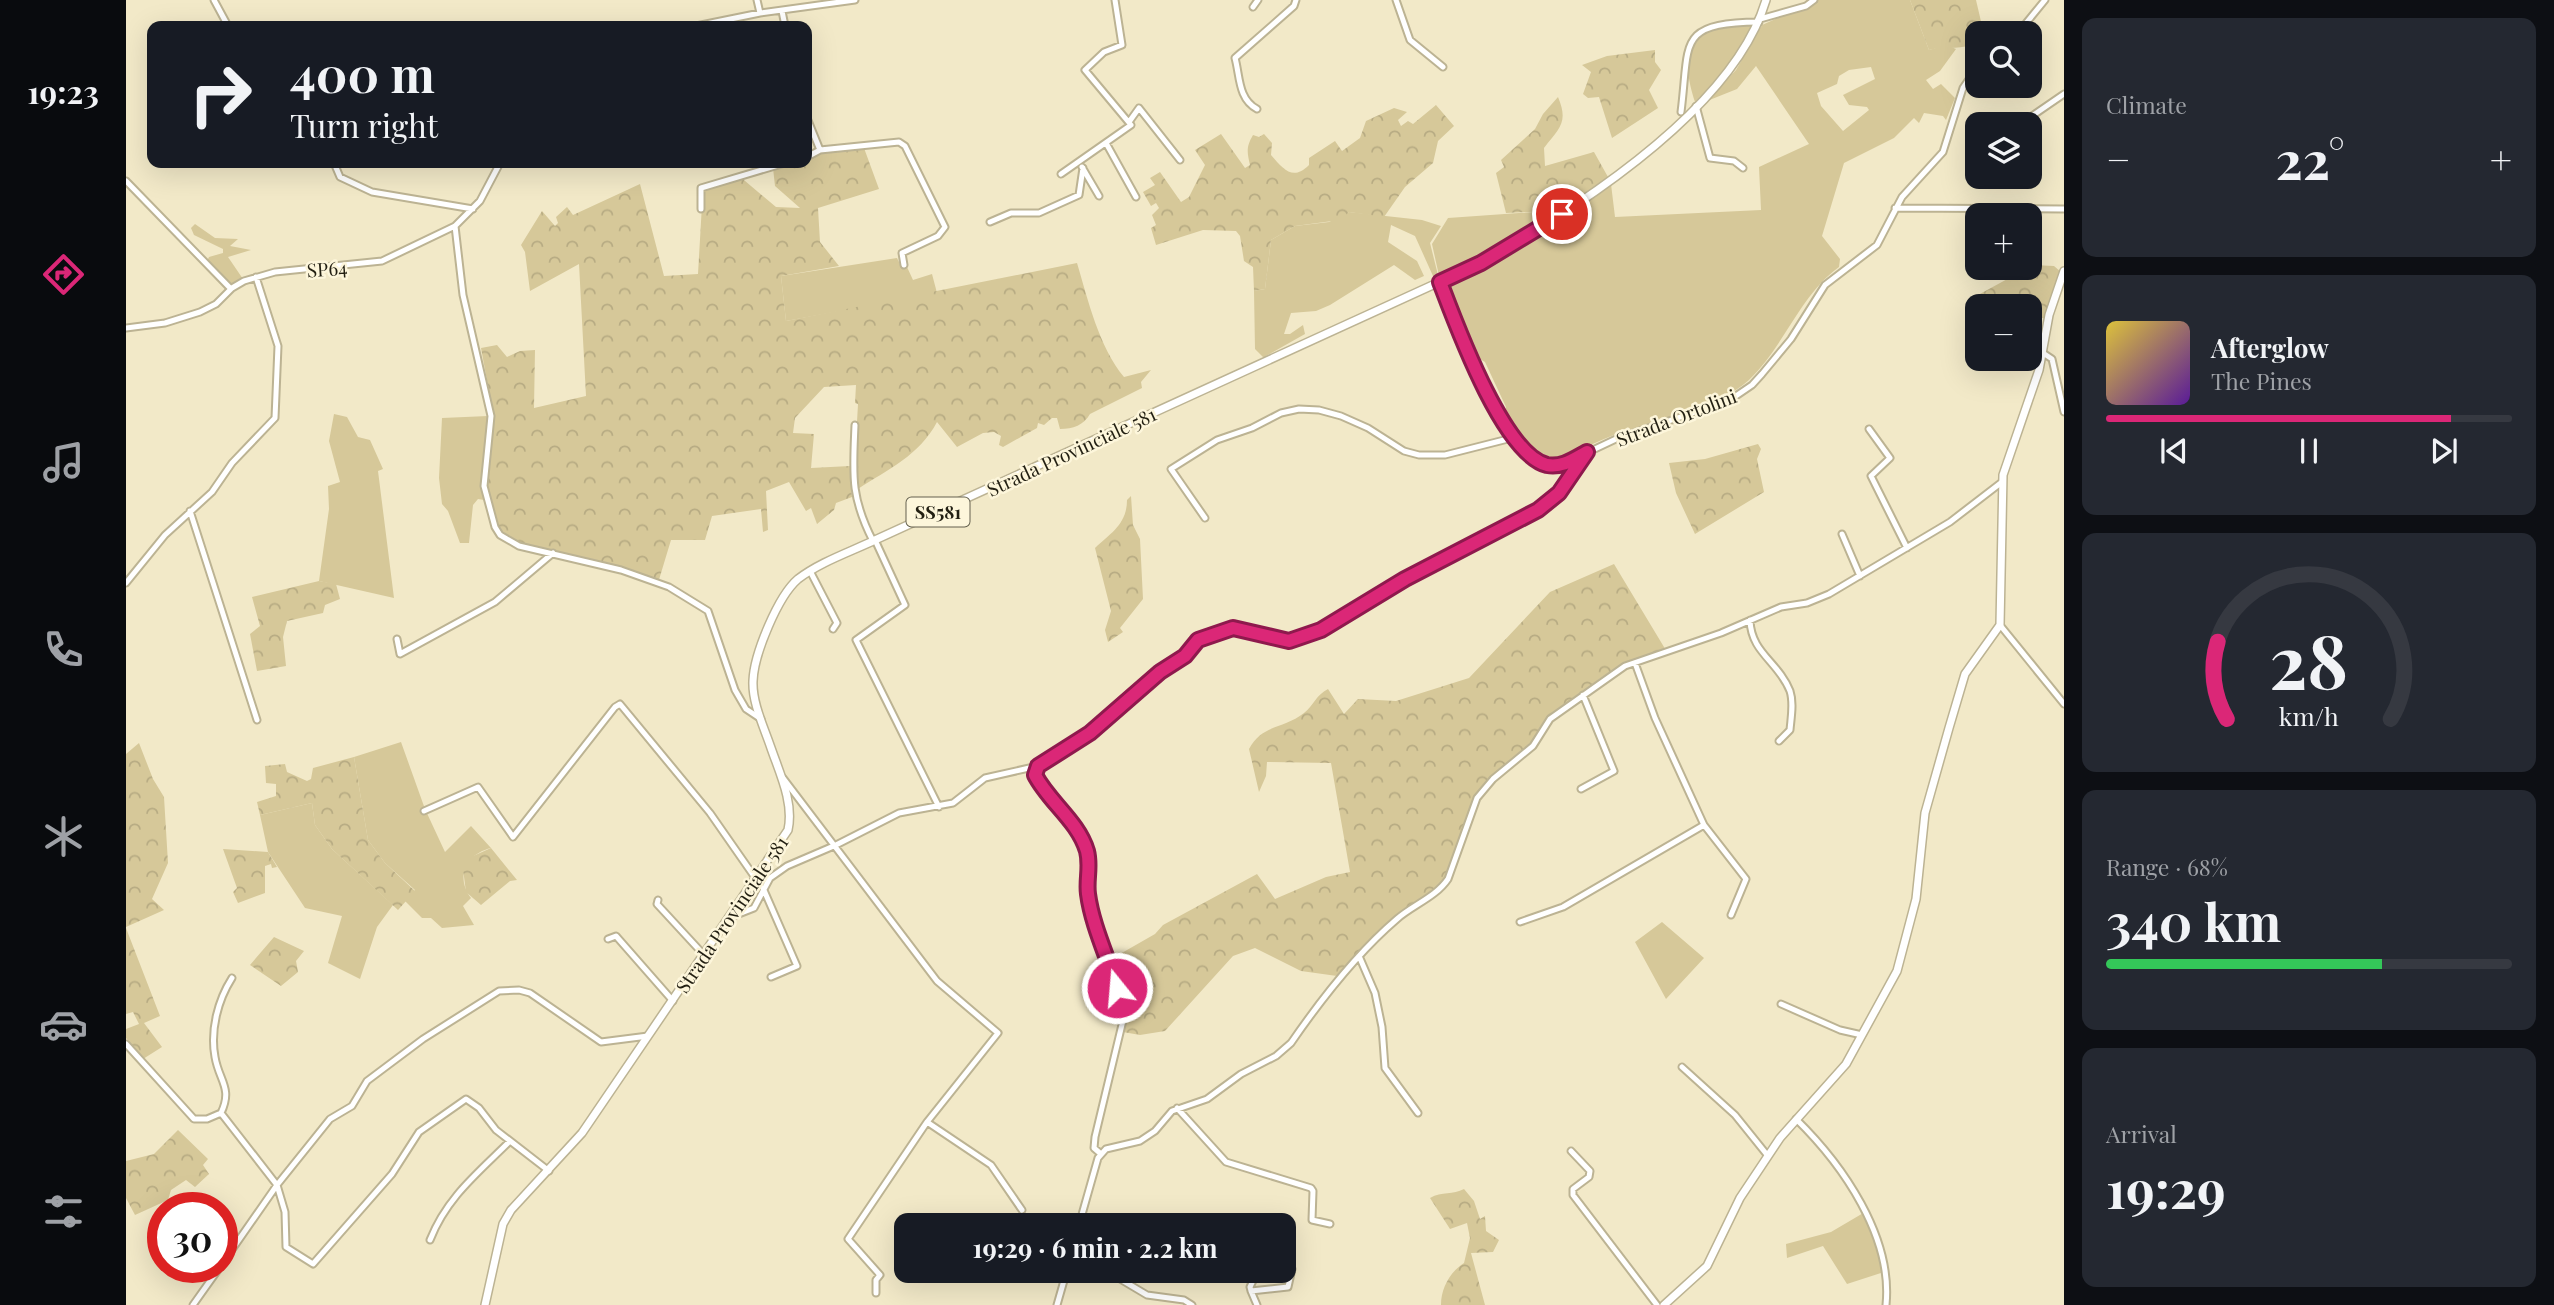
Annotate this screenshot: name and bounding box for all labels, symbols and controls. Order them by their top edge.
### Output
map controls [1965,21,2042,371]
button: search [1965,21,2042,98]
text: 400 m [290,40,435,105]
icon: right [175,49,266,140]
text: 19:23 [27,69,99,112]
text: Climate [2106,89,2187,120]
text: Turn right [290,103,438,146]
button: layers [1965,112,2042,189]
text: 22° [2276,124,2345,193]
text: − [2106,133,2131,184]
text: + [2490,133,2512,184]
pin [1532,184,1592,244]
icon: arrive [1543,195,1581,233]
button: + [1965,203,2042,280]
icon: directions [39,250,88,299]
street label: SP64 [306,254,348,282]
button: − [1965,294,2042,371]
text: Afterglow [2211,330,2329,365]
text: The Pines [2211,365,2312,396]
street label: Strada Ortolini [1612,382,1740,452]
street label: Strada Provinciale 581 [982,400,1160,502]
icon: previous [2155,432,2193,470]
icon: pause [2290,432,2328,470]
icon: next [2425,432,2463,470]
icon: music [39,438,88,487]
road number: SS581 [906,498,970,526]
text: 28 [2270,610,2348,707]
icon: phone [39,625,88,674]
text: km/h [2279,698,2339,731]
icon: climate [39,812,88,861]
street label: Strada Provinciale 581 [669,830,793,998]
text: Range · 68% [2106,851,2228,882]
text: 340 km [2106,886,2281,955]
position arrow [1080,951,1154,1025]
icon: car [39,1000,88,1049]
text: Arrival [2106,1118,2177,1149]
text: 19:29 [2106,1153,2226,1222]
icon: filters [39,1187,88,1236]
speed limit sign: 30 [147,1192,238,1283]
text: 19:29 · 6 min · 2.2 km [972,1230,1218,1265]

